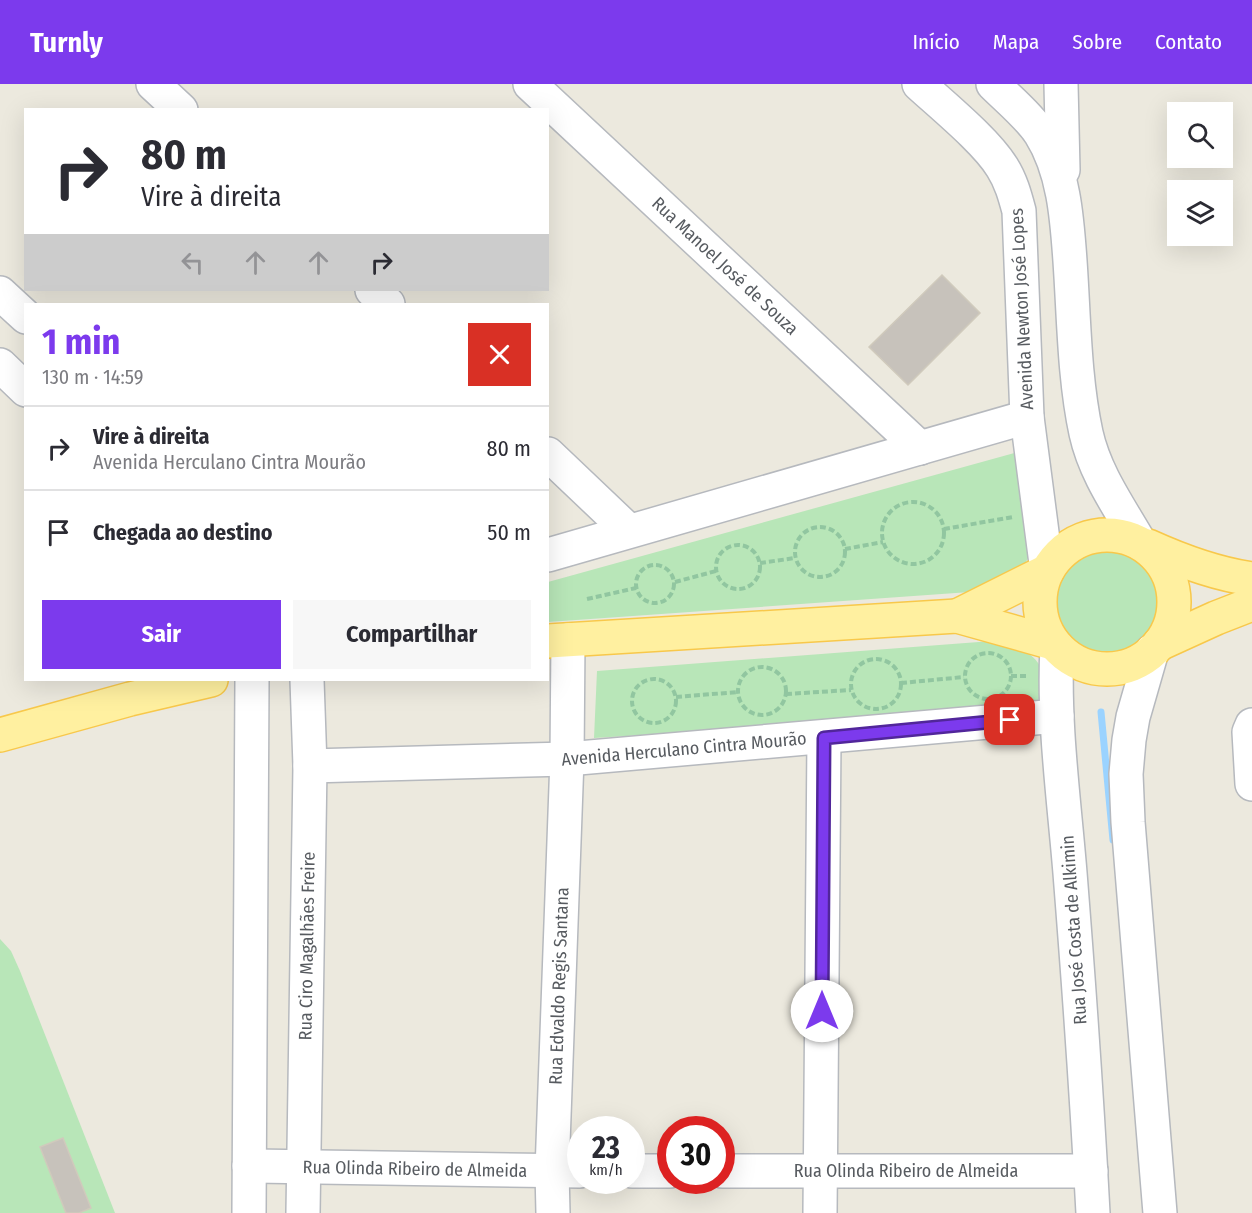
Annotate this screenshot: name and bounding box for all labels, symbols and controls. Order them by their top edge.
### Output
text: Turnly [30,26,103,59]
text: Início [913,29,960,55]
text: Mapa [993,29,1039,55]
text: Sobre [1072,29,1122,55]
text: Contato [1155,29,1222,55]
map controls [1167,102,1233,246]
button: search [1167,102,1233,168]
text: 80 m [141,130,227,180]
icon: right [42,132,120,210]
button: layers [1167,180,1233,246]
text: Vire à direita [141,181,281,213]
street label: Rua Manoel José de Souza [647,192,803,340]
street label: Avenida Newton José Lopes [1006,207,1038,410]
icon: left [176,246,209,279]
icon: ahead [239,246,272,279]
icon: ahead [302,246,335,279]
icon: right [365,246,398,279]
text: 1 min [42,320,120,364]
button: close [468,323,531,386]
text: 130 m · 14:59 [42,365,143,389]
text: Vire à direita [93,423,209,450]
icon: right [42,432,75,465]
text: 80 m [486,435,531,462]
text: Avenida Herculano Cintra Mourão [93,450,366,474]
icon: arrive [42,516,75,549]
text: Chegada ao destino [93,519,273,546]
text: 50 m [487,519,531,546]
button: Sair [42,600,281,669]
button: Compartilhar [293,600,531,669]
pin [984,694,1035,745]
icon: arrive [993,703,1026,736]
street label: Avenida Herculano Cintra Mourão [561,727,807,771]
street label: Rua José Costa de Alkimin [1056,834,1092,1026]
street label: Rua Ciro Magalhães Freire [294,851,320,1040]
street label: Rua Edvaldo Regis Santana [545,887,573,1085]
position arrow [790,979,854,1043]
speed limit sign: 30 [657,1116,735,1194]
text: 23 [592,1130,620,1166]
street label: Rua Olinda Ribeiro de Almeida [303,1156,528,1182]
street label: Rua Olinda Ribeiro de Almeida [794,1160,1018,1182]
text: km/h [589,1161,623,1179]

